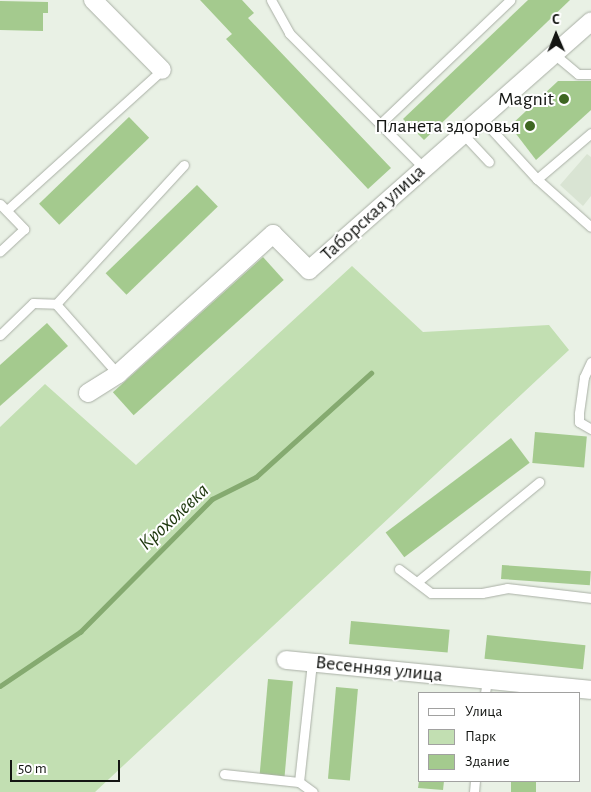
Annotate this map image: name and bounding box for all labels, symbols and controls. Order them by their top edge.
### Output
north arrow [531,10,581,60]
text: С [552,13,560,27]
place label: Magnit [498,87,554,111]
marker: Magnit [558,93,570,105]
place label: Планета здоровья [375,114,520,138]
marker: Планета здоровья [524,120,536,132]
street label: Таборская улица [316,160,430,266]
water label: Крохолевка [134,478,214,556]
street label: Весенняя улица [314,650,444,688]
legend [418,692,581,782]
text: Улица [465,704,502,719]
text: Парк [465,729,496,744]
scale bar [12,750,122,782]
text: Здание [465,754,510,769]
text: 50 m [18,761,47,776]

